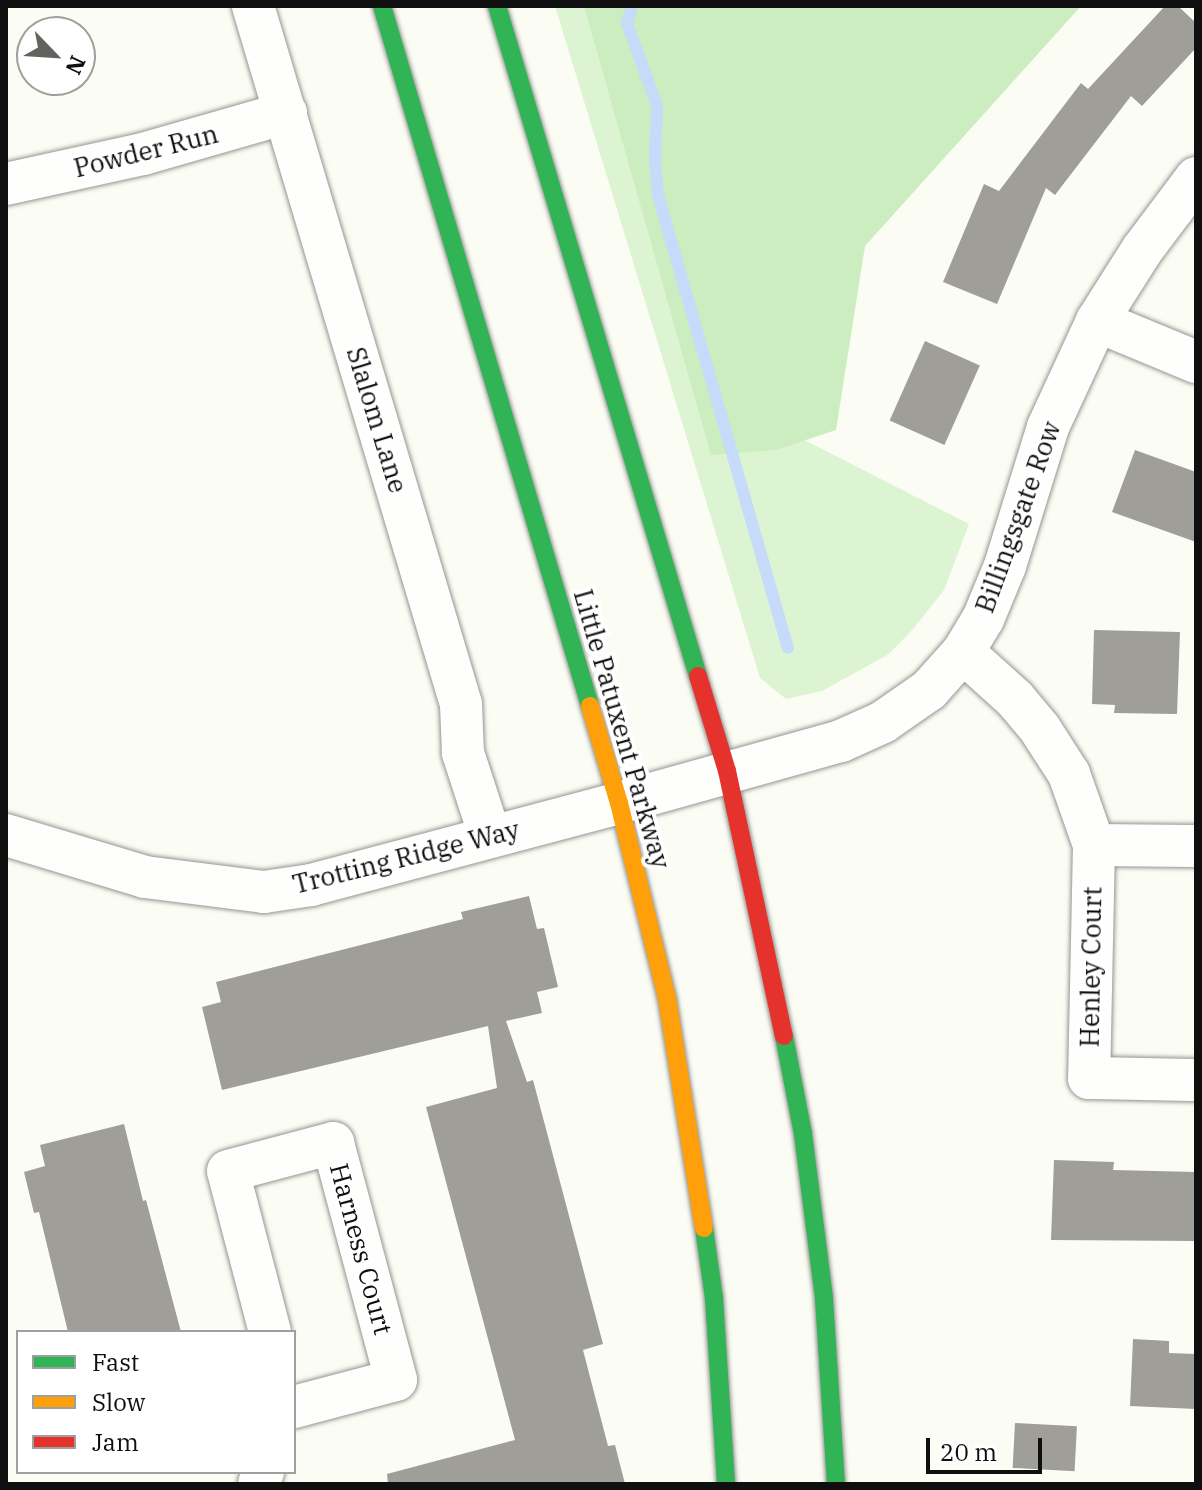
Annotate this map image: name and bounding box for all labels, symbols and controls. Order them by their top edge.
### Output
north arrow [16,16,96,96]
text: N [60,51,93,80]
street label: Powder Run [71,118,221,184]
street label: Slalom Lane [340,343,414,497]
street label: Billingsgate Row [969,417,1067,617]
street label: Little Patuxent Parkway [567,586,677,872]
street label: Trotting Ridge Way [289,814,523,900]
street label: Henley Court [1074,886,1108,1048]
street label: Harness Court [323,1160,399,1338]
legend [16,1330,296,1474]
text: Fast [92,1346,139,1378]
text: Slow [92,1386,145,1418]
scale bar [930,1422,1046,1472]
text: Jam [92,1426,139,1458]
text: 20 m [940,1436,997,1468]

